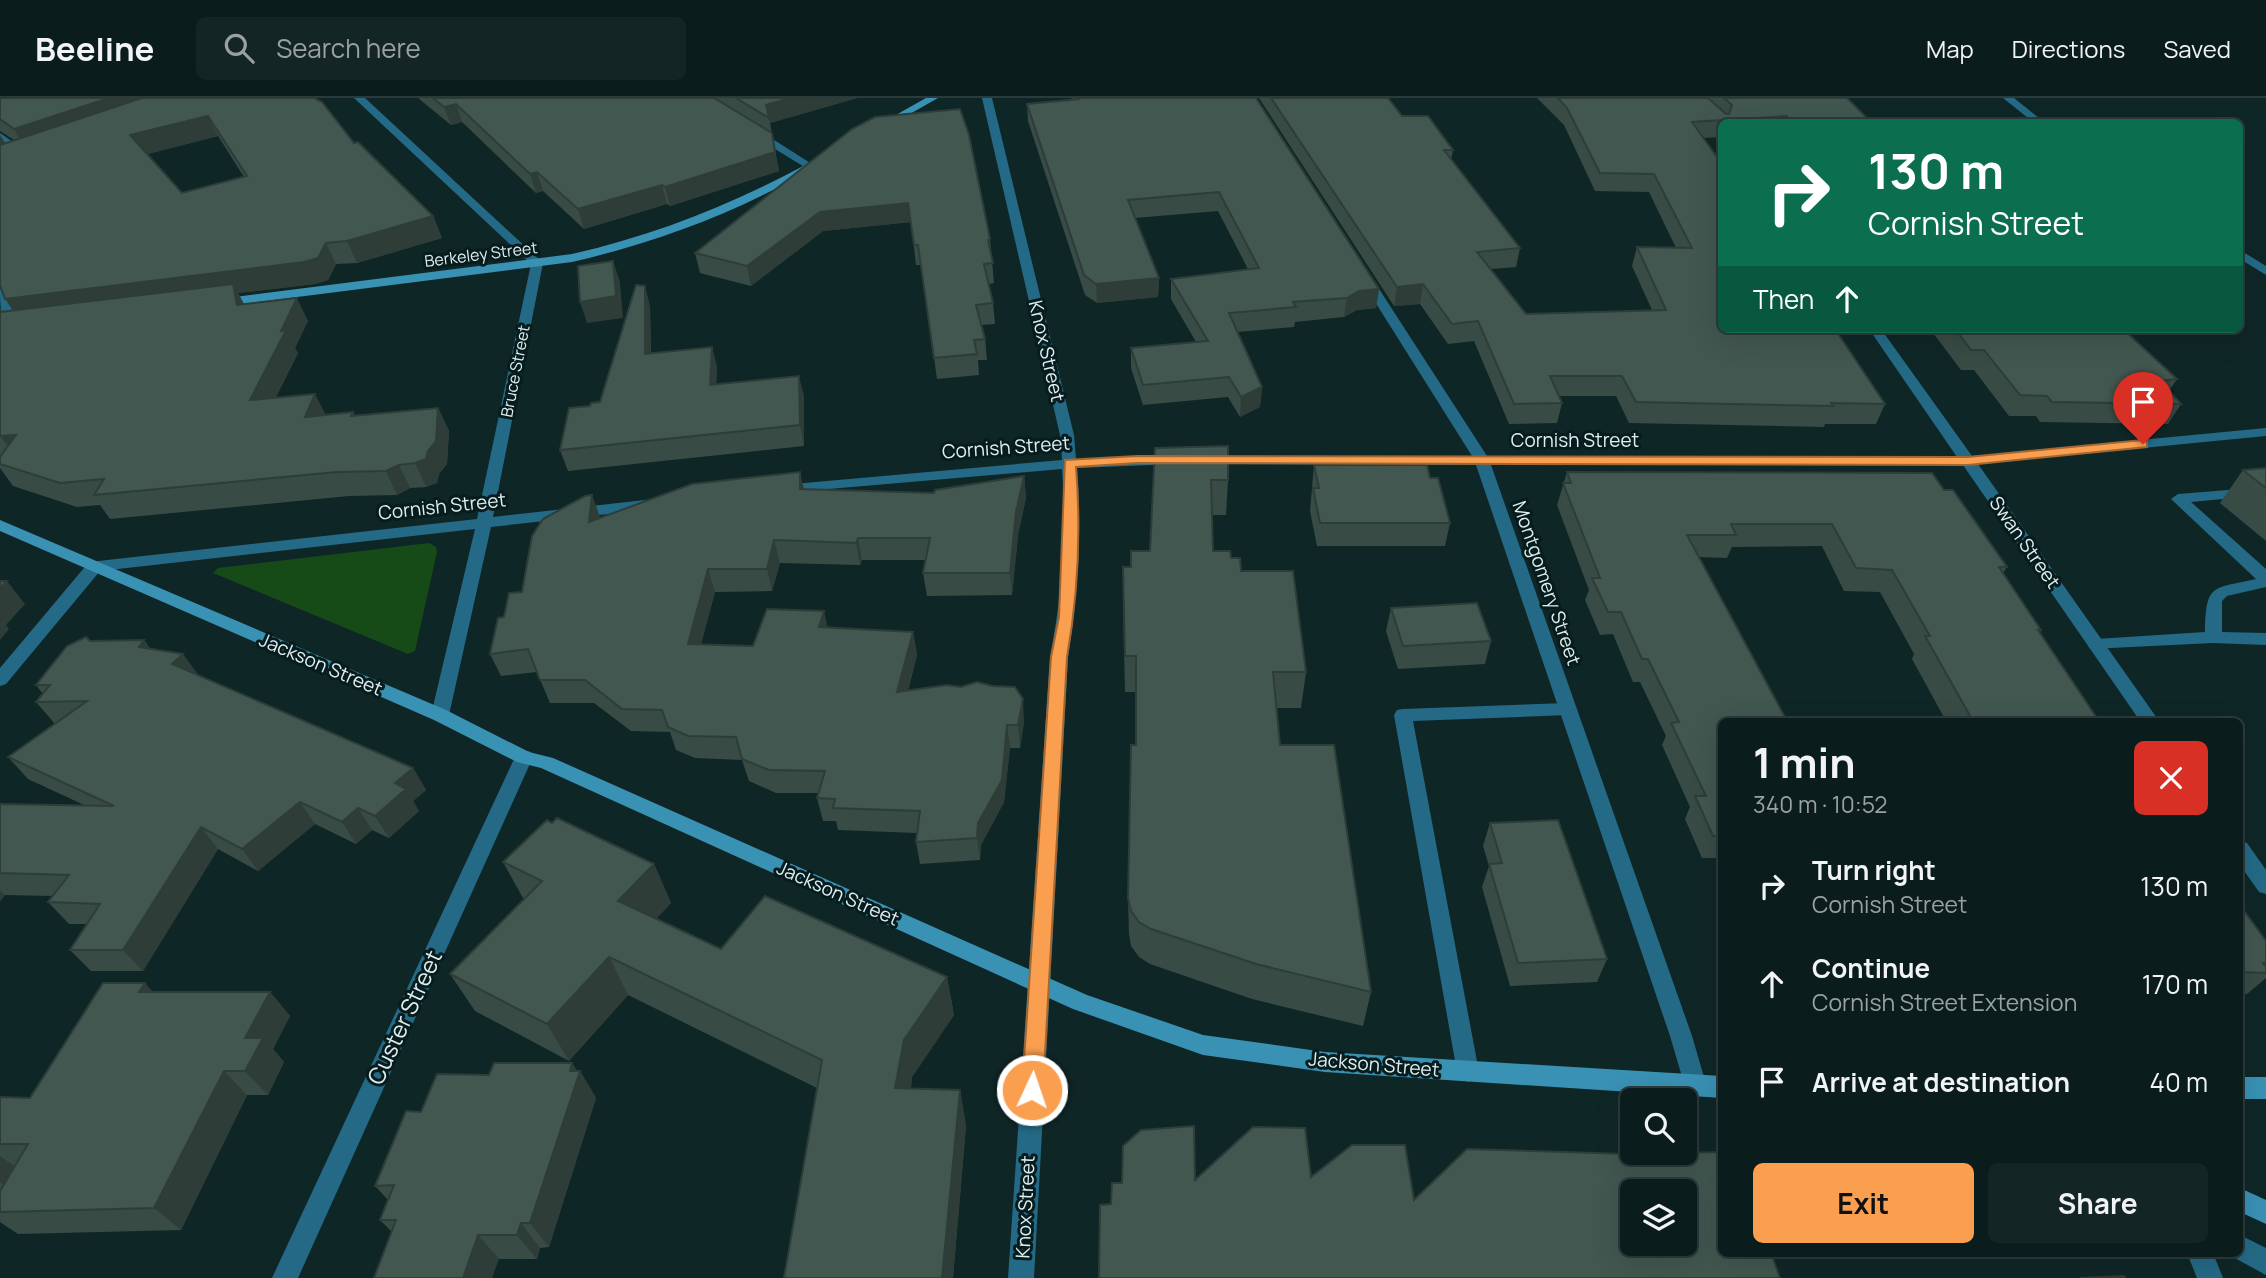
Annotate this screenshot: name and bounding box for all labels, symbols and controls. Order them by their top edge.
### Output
search box [196,17,686,80]
text: Beeline [35,26,154,71]
icon: search [220,29,258,67]
text: Search here [276,30,421,66]
text: Map [1926,32,1974,65]
text: Directions [2012,32,2125,65]
text: Saved [2163,32,2231,65]
text: 130 m [1868,137,2004,204]
icon: right [1753,147,1844,238]
text: Cornish Street [1868,201,2084,245]
street label: Berkeley Street [423,236,539,272]
icon: ahead [1828,280,1866,318]
text: Then [1753,281,1814,317]
street label: Knox Street [1023,298,1071,404]
street label: Bruce Street [495,323,535,419]
pin [2113,372,2173,444]
icon: arrive [2124,383,2162,421]
street label: Cornish Street [1511,427,1639,453]
street label: Cornish Street [941,430,1071,464]
street label: Cornish Street [377,486,507,526]
street label: Swan Street [1984,491,2066,593]
street label: Montgomery Street [1507,497,1587,669]
street label: Jackson Street [256,626,386,702]
text: 1 min [1753,733,1856,791]
button: close [2134,741,2208,815]
text: 340 m · 10:52 [1753,788,1887,820]
text: Turn right [1812,852,1936,888]
street label: Jackson Street [773,854,903,932]
icon: right [1753,867,1791,905]
text: 130 m [2140,868,2208,904]
text: Cornish Street [1812,888,1967,920]
street label: Custer Street [359,945,449,1089]
text: Continue [1812,950,1930,986]
icon: ahead [1753,965,1791,1003]
text: 170 m [2142,966,2208,1002]
text: Cornish Street Extension [1812,986,2077,1018]
street label: Jackson Street [1308,1045,1440,1083]
position arrow [995,1053,1069,1127]
icon: arrive [1753,1063,1791,1101]
text: Arrive at destination [1812,1064,2070,1100]
text: 40 m [2150,1064,2208,1100]
map controls [1620,1088,1697,1256]
button: search [1620,1088,1697,1165]
street label: Knox Street [1009,1155,1041,1259]
button: Exit [1753,1163,1974,1243]
button: Share [1988,1163,2208,1243]
button: layers [1620,1179,1697,1256]

